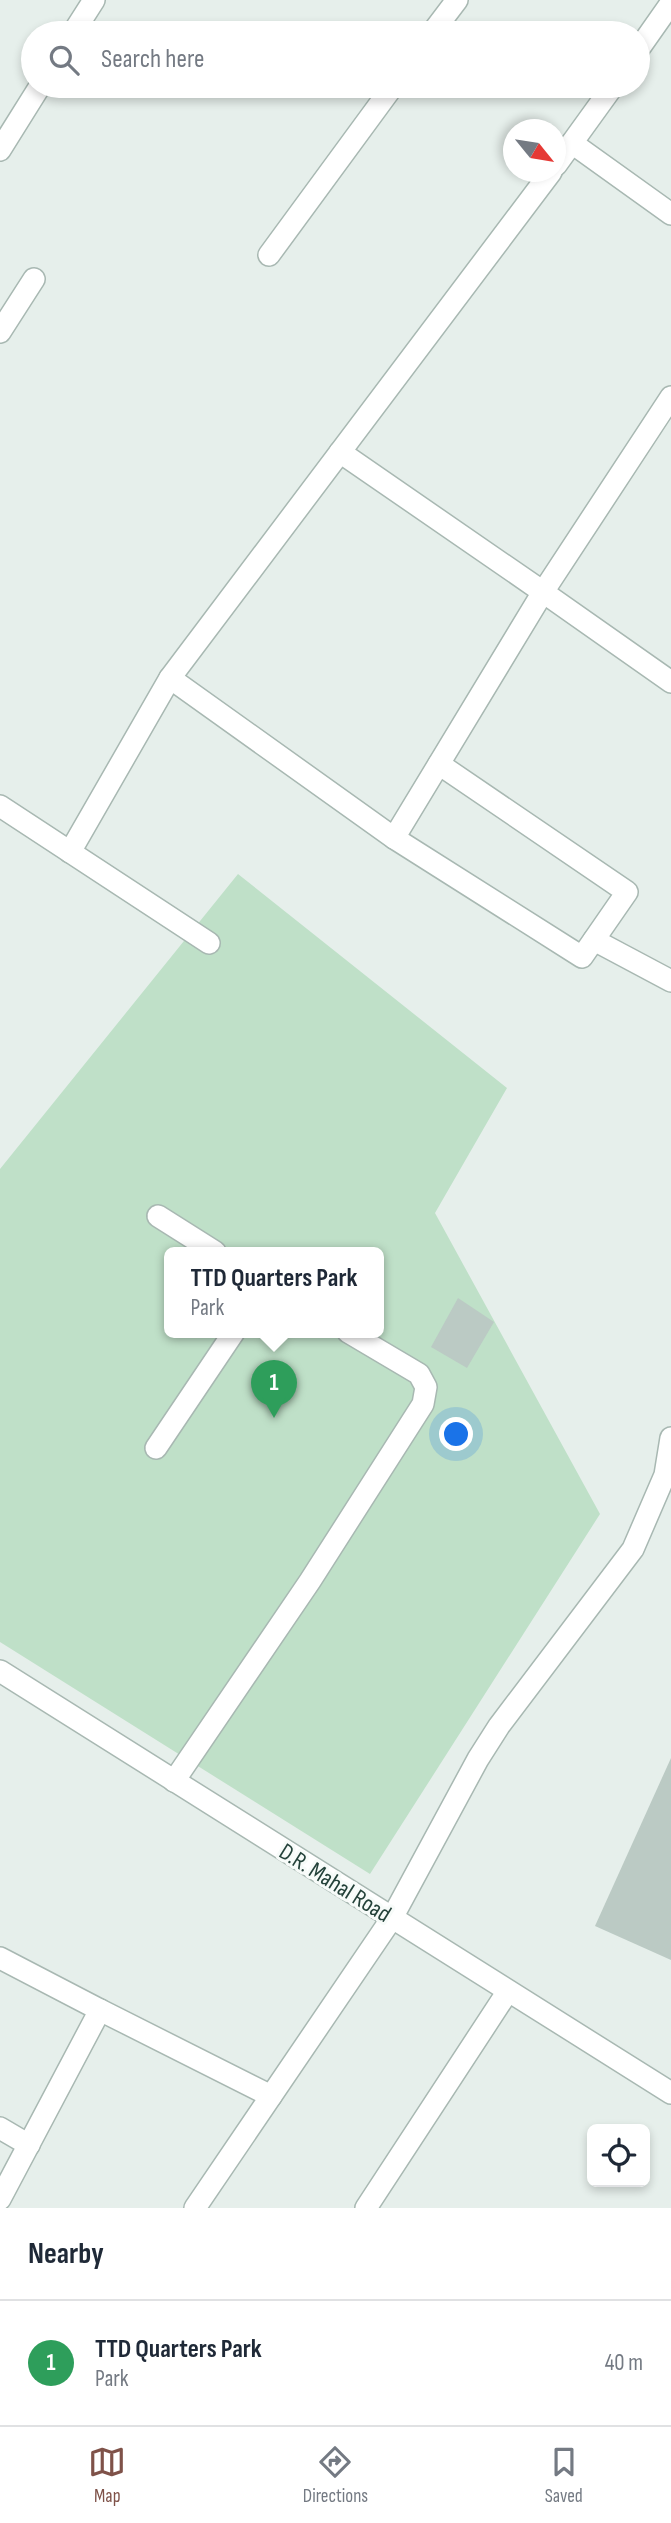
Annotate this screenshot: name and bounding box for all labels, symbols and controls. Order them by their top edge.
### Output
search box [21,21,650,98]
icon: search [45,41,83,79]
text: Search here [101,44,204,75]
north arrow [503,119,566,182]
popup [164,1247,384,1338]
text: TTD Quarters Park [191,1263,357,1294]
text: Park [191,1294,224,1322]
pin: 1 [251,1360,297,1418]
your location [439,1417,473,1451]
street label: D.R. Mahal Road [274,1837,396,1929]
map controls [587,2124,650,2187]
button: locate [587,2124,650,2187]
text: Nearby [28,2236,104,2272]
text: TTD Quarters Park [95,2334,262,2365]
text: 1 [46,2349,56,2377]
text: 40 m [605,2349,643,2377]
text: Park [95,2365,129,2393]
tab: Map [88,2443,126,2508]
tab: Directions [303,2443,368,2508]
tab: Saved [545,2443,583,2508]

